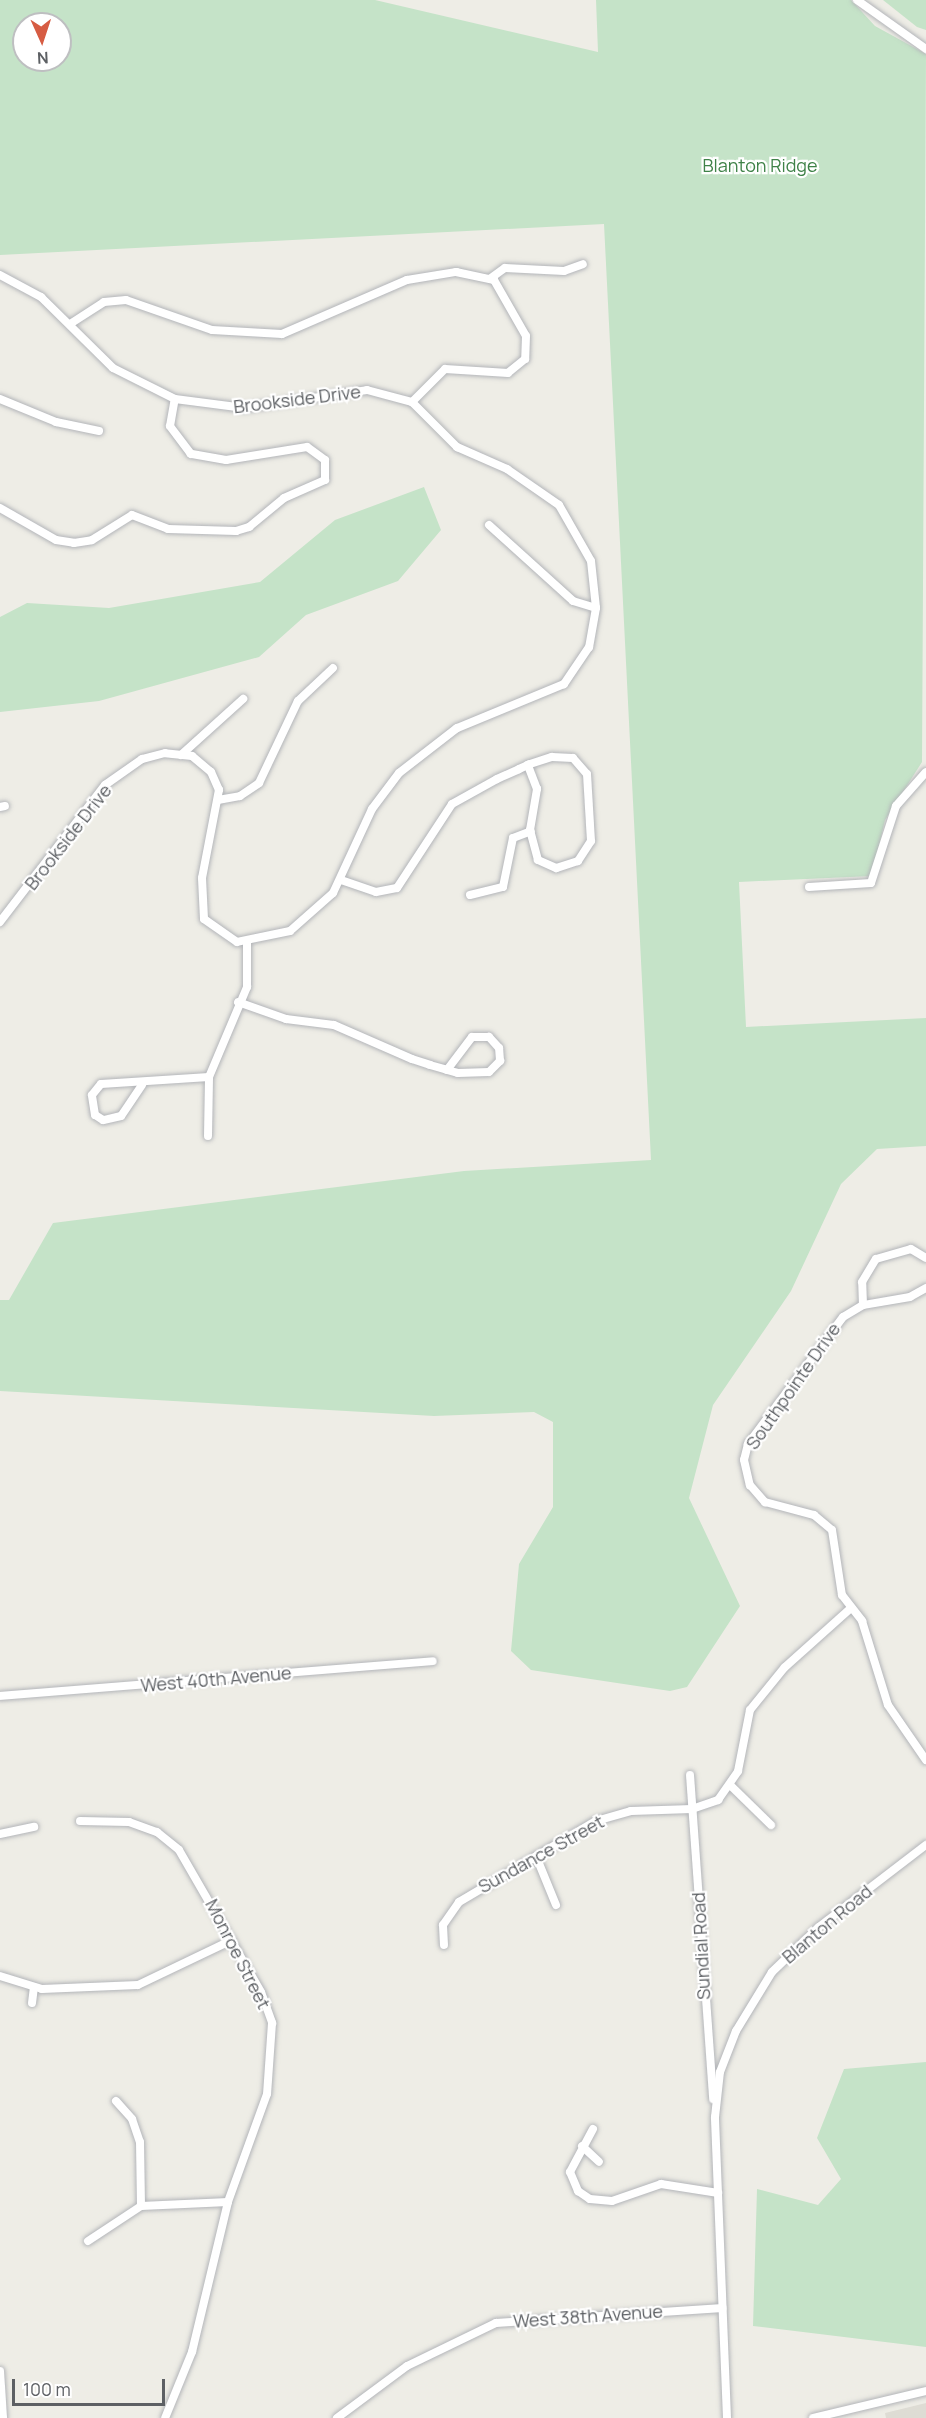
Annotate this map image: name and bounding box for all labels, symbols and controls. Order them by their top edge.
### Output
north arrow [12,12,72,72]
text: N [37,47,49,69]
park label: Blanton Ridge [702,154,818,176]
street label: Brookside Drive [232,380,362,418]
street label: Brookside Drive [20,780,116,894]
street label: Southpointe Drive [741,1319,845,1453]
street label: West 40th Avenue [140,1662,292,1696]
street label: Sundance Street [474,1811,608,1897]
street label: Blanton Road [778,1880,876,1968]
street label: Sundial Road [687,1892,715,2000]
street label: Monroe Street [201,1895,275,2013]
street label: West 38th Avenue [512,2300,664,2332]
scale bar [15,2367,168,2405]
text: 100 m [23,2377,71,2401]

